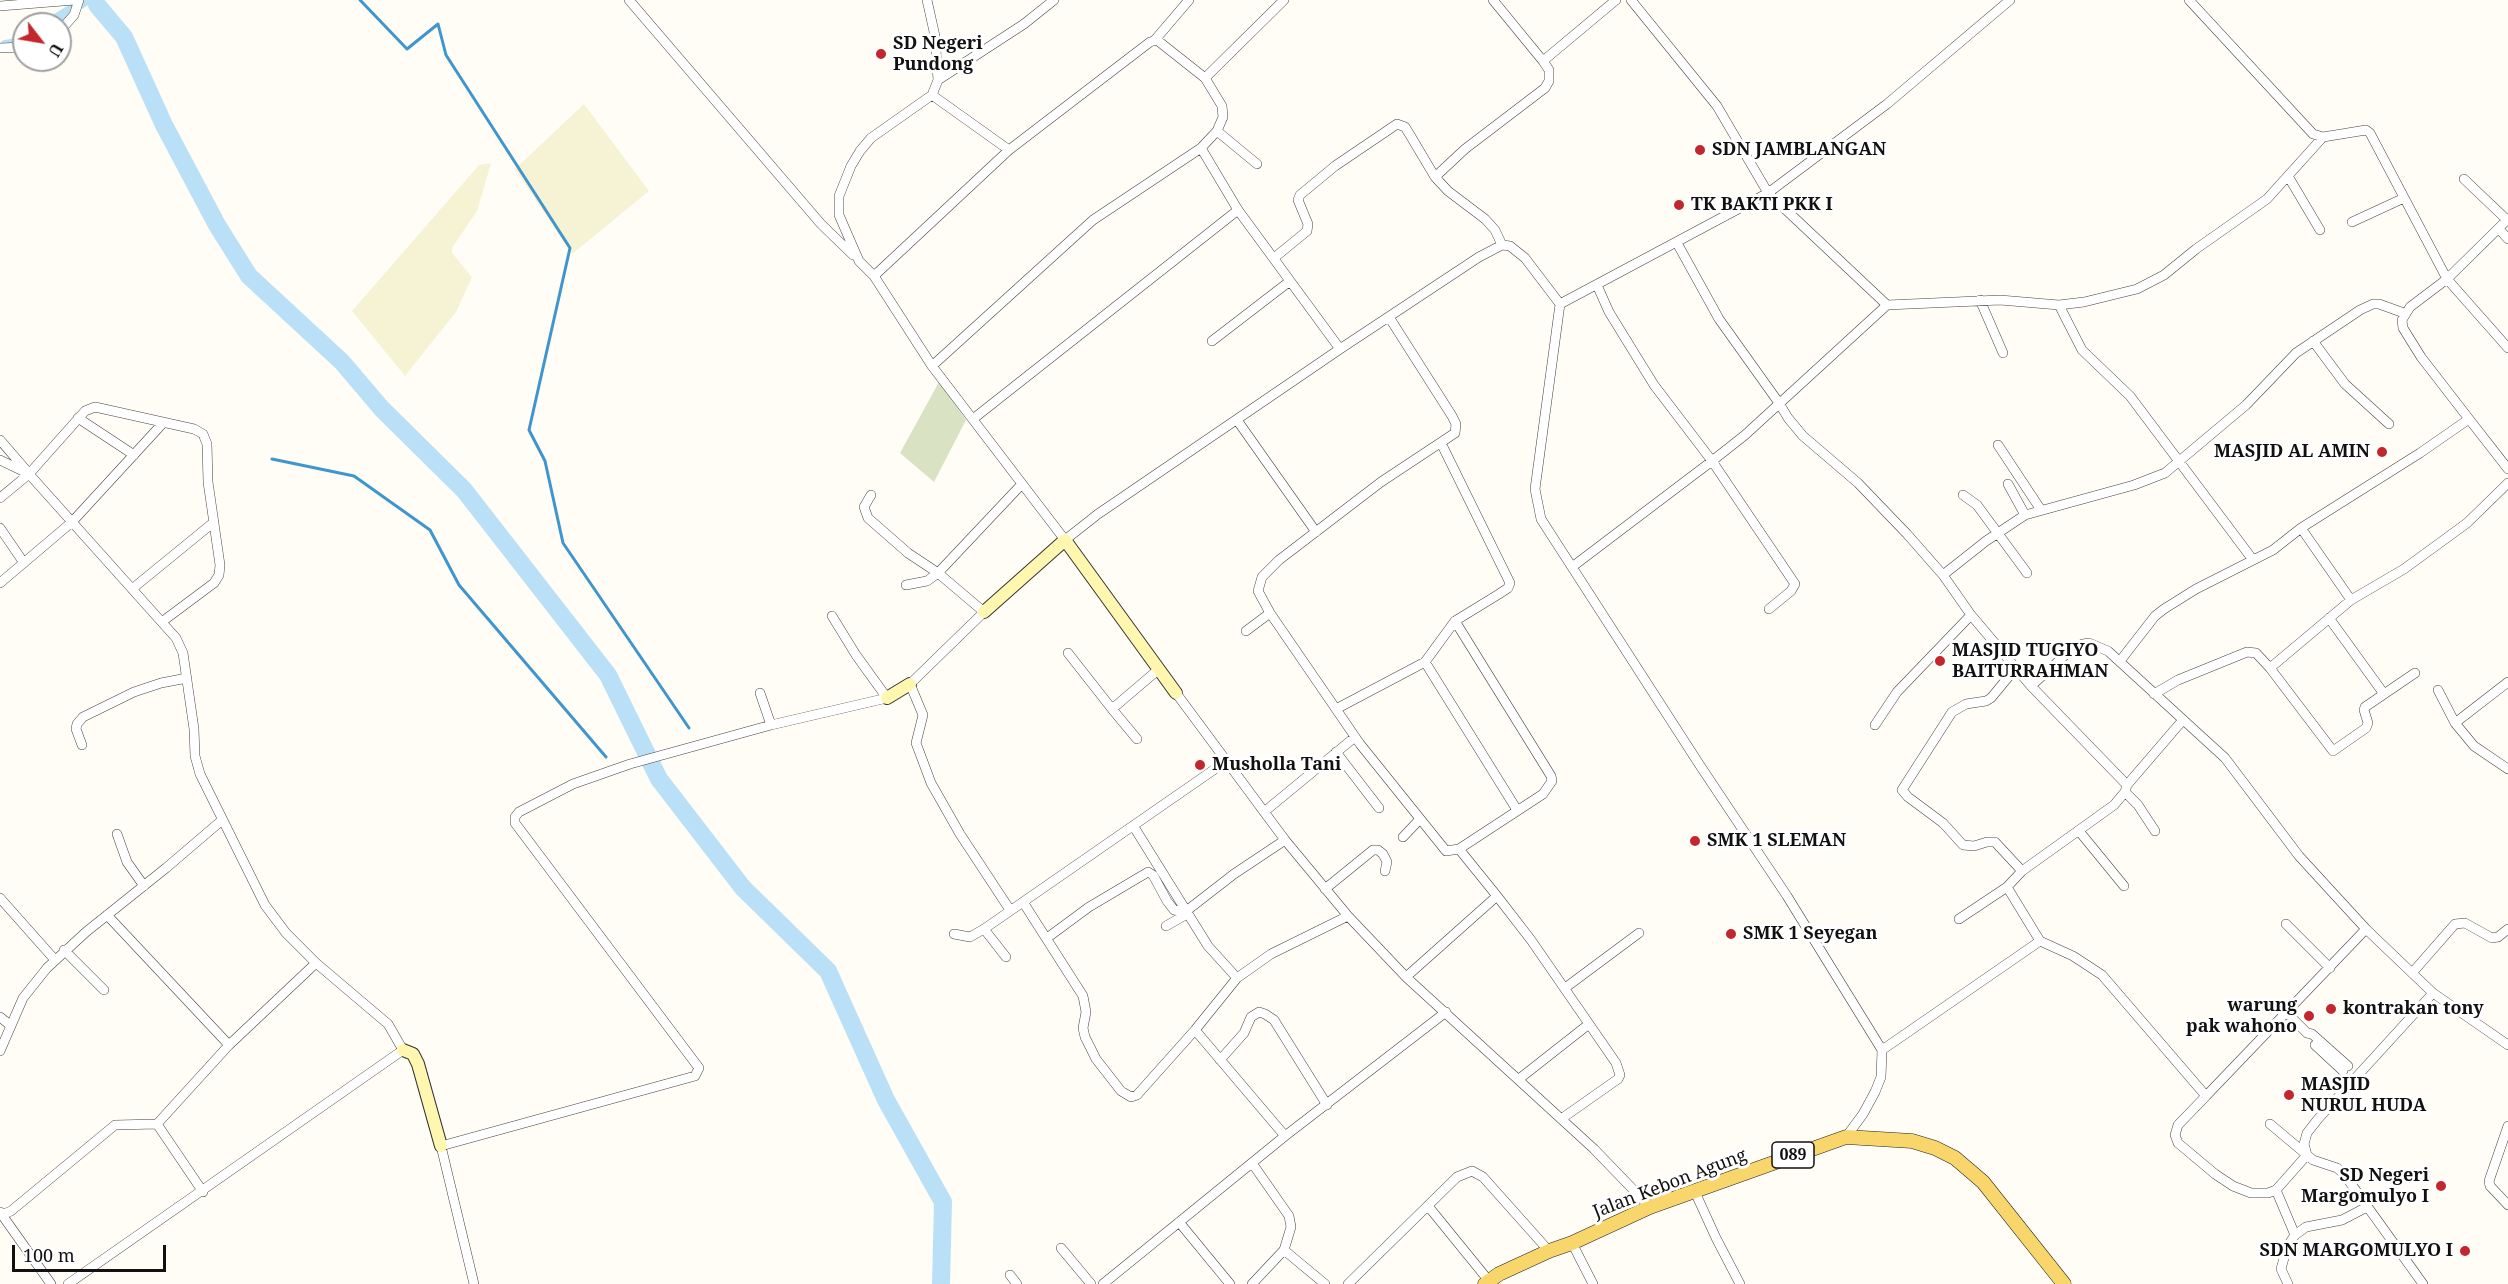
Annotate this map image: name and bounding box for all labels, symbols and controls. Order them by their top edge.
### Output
north arrow [12,12,72,72]
place label: SD Negeri Pundong [893,33,983,76]
text: U [43,39,68,61]
marker: SD Negeri Pundong [874,47,888,61]
place label: SDN JAMBLANGAN [1712,139,1886,161]
marker: SDN JAMBLANGAN [1693,143,1707,157]
place label: TK BAKTI PKK I [1691,194,1833,216]
marker: TK BAKTI PKK I [1672,198,1686,212]
place label: MASJID AL AMIN [2214,441,2370,463]
marker: MASJID AL AMIN [2375,445,2389,459]
place label: MASJID TUGIYO BAITURRAHMAN [1952,640,2109,682]
marker: MASJID TUGIYO BAITURRAHMAN [1933,654,1947,668]
place label: Musholla Tani [1212,754,1341,776]
marker: Musholla Tani [1193,758,1207,772]
place label: SMK 1 SLEMAN [1707,830,1846,852]
marker: SMK 1 SLEMAN [1688,834,1702,848]
place label: SMK 1 Seyegan [1743,923,1878,945]
marker: SMK 1 Seyegan [1724,927,1738,941]
place label: warung pak wahono [2186,995,2297,1038]
place label: kontrakan tony [2343,998,2484,1020]
marker: kontrakan tony [2324,1002,2338,1016]
marker: warung pak wahono [2302,1009,2316,1023]
place label: MASJID NURUL HUDA [2301,1074,2426,1116]
marker: MASJID NURUL HUDA [2282,1088,2296,1102]
road number: 089 [1772,1142,1814,1168]
street label: Jalan Kebon Agung [1590,1145,1750,1223]
place label: SD Negeri Margomulyo I [2301,1165,2429,1208]
marker: SD Negeri Margomulyo I [2434,1179,2448,1193]
scale bar [15,1233,170,1271]
place label: SDN MARGOMULYO I [2259,1240,2453,1262]
text: 100 m [23,1243,75,1267]
marker: SDN MARGOMULYO I [2458,1244,2472,1258]

